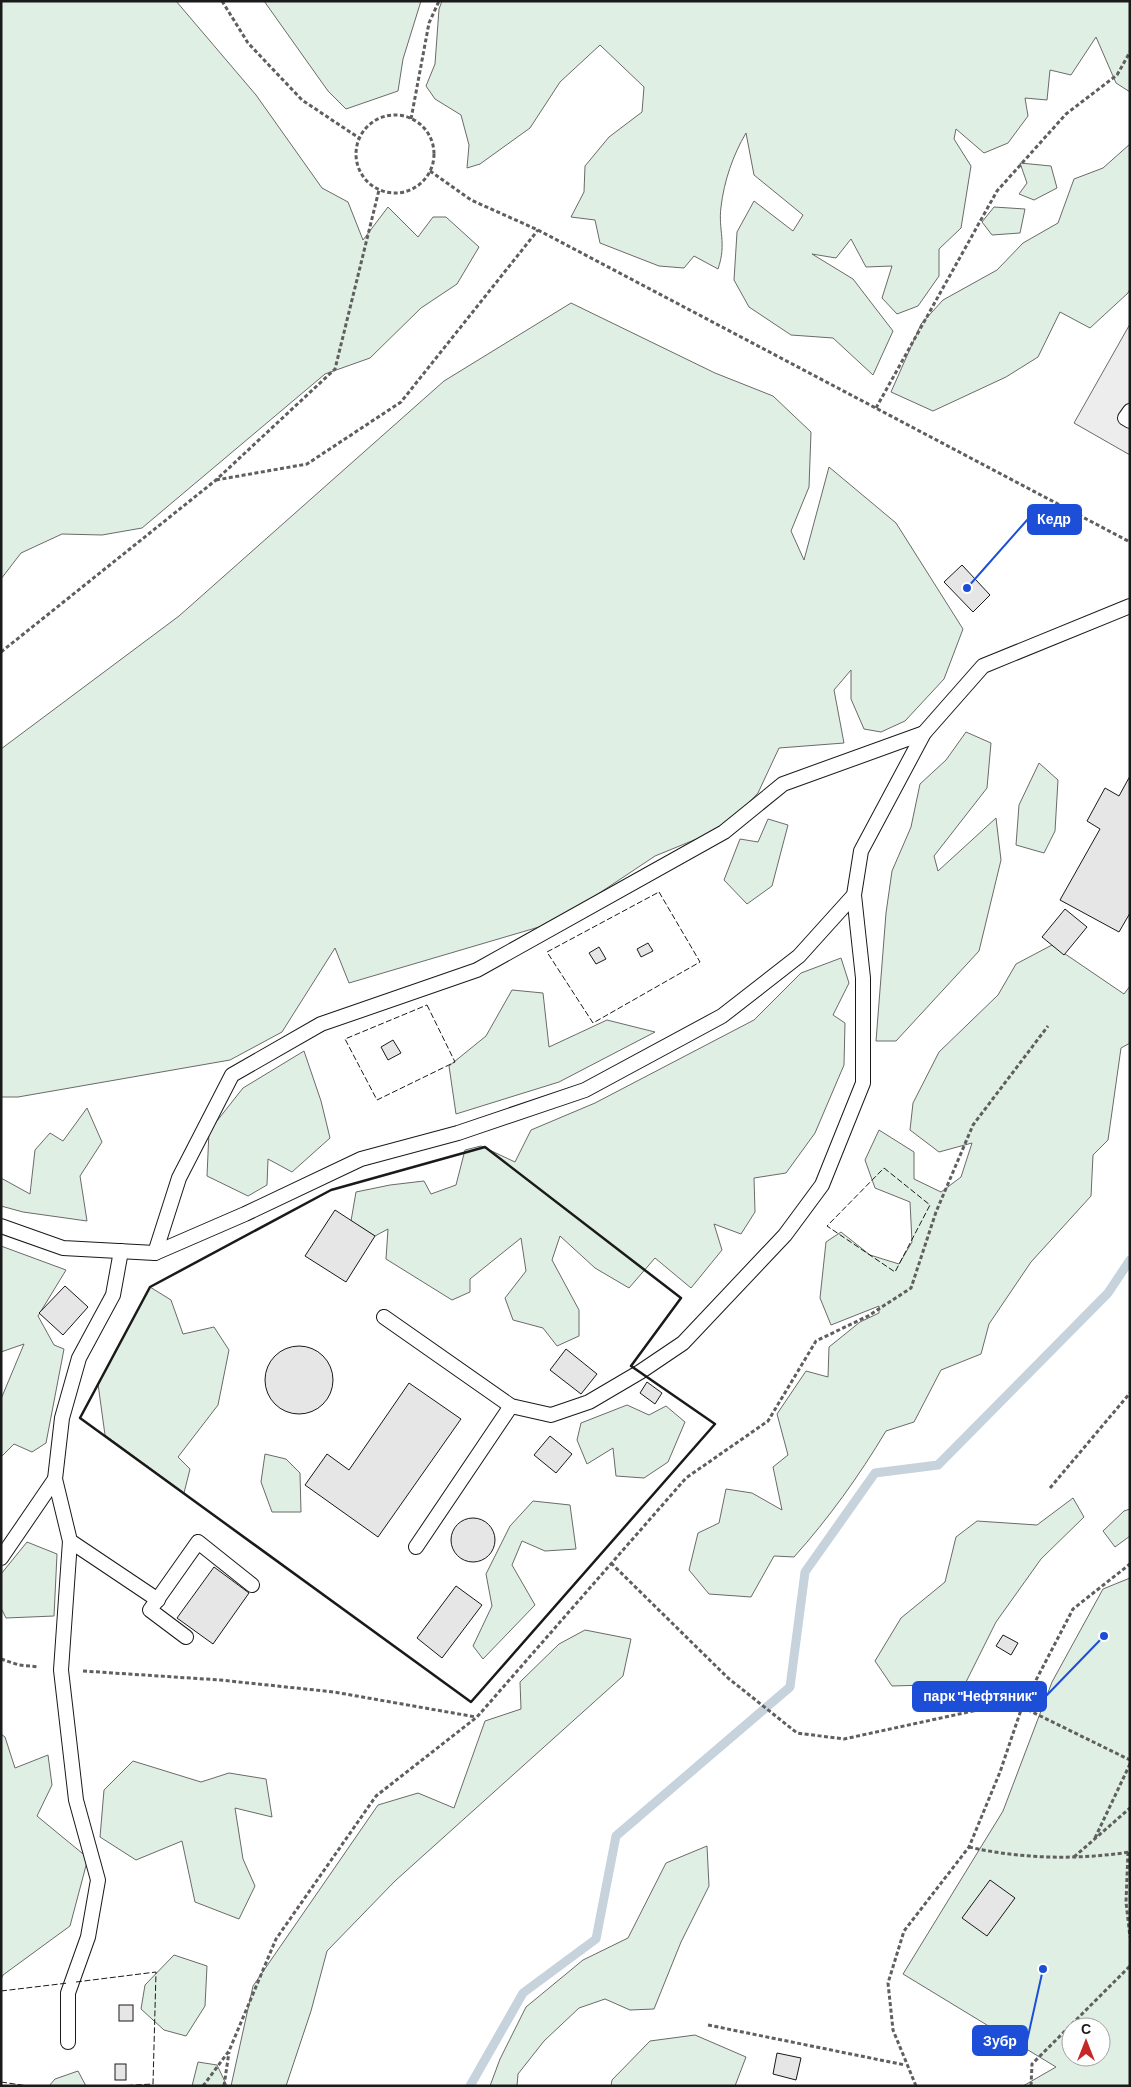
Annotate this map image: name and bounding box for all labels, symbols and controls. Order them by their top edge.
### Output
callout: Кедр [1028,505,1081,534]
text: Кедр [1037,510,1071,527]
callout: парк "Нефтяник" [913,1682,1046,1711]
text: парк "Нефтяник" [923,1687,1037,1704]
north arrow [1061,2017,1111,2067]
text: С [1081,2020,1091,2037]
callout: Зубр [973,2026,1027,2055]
text: Зубр [983,2032,1017,2049]

